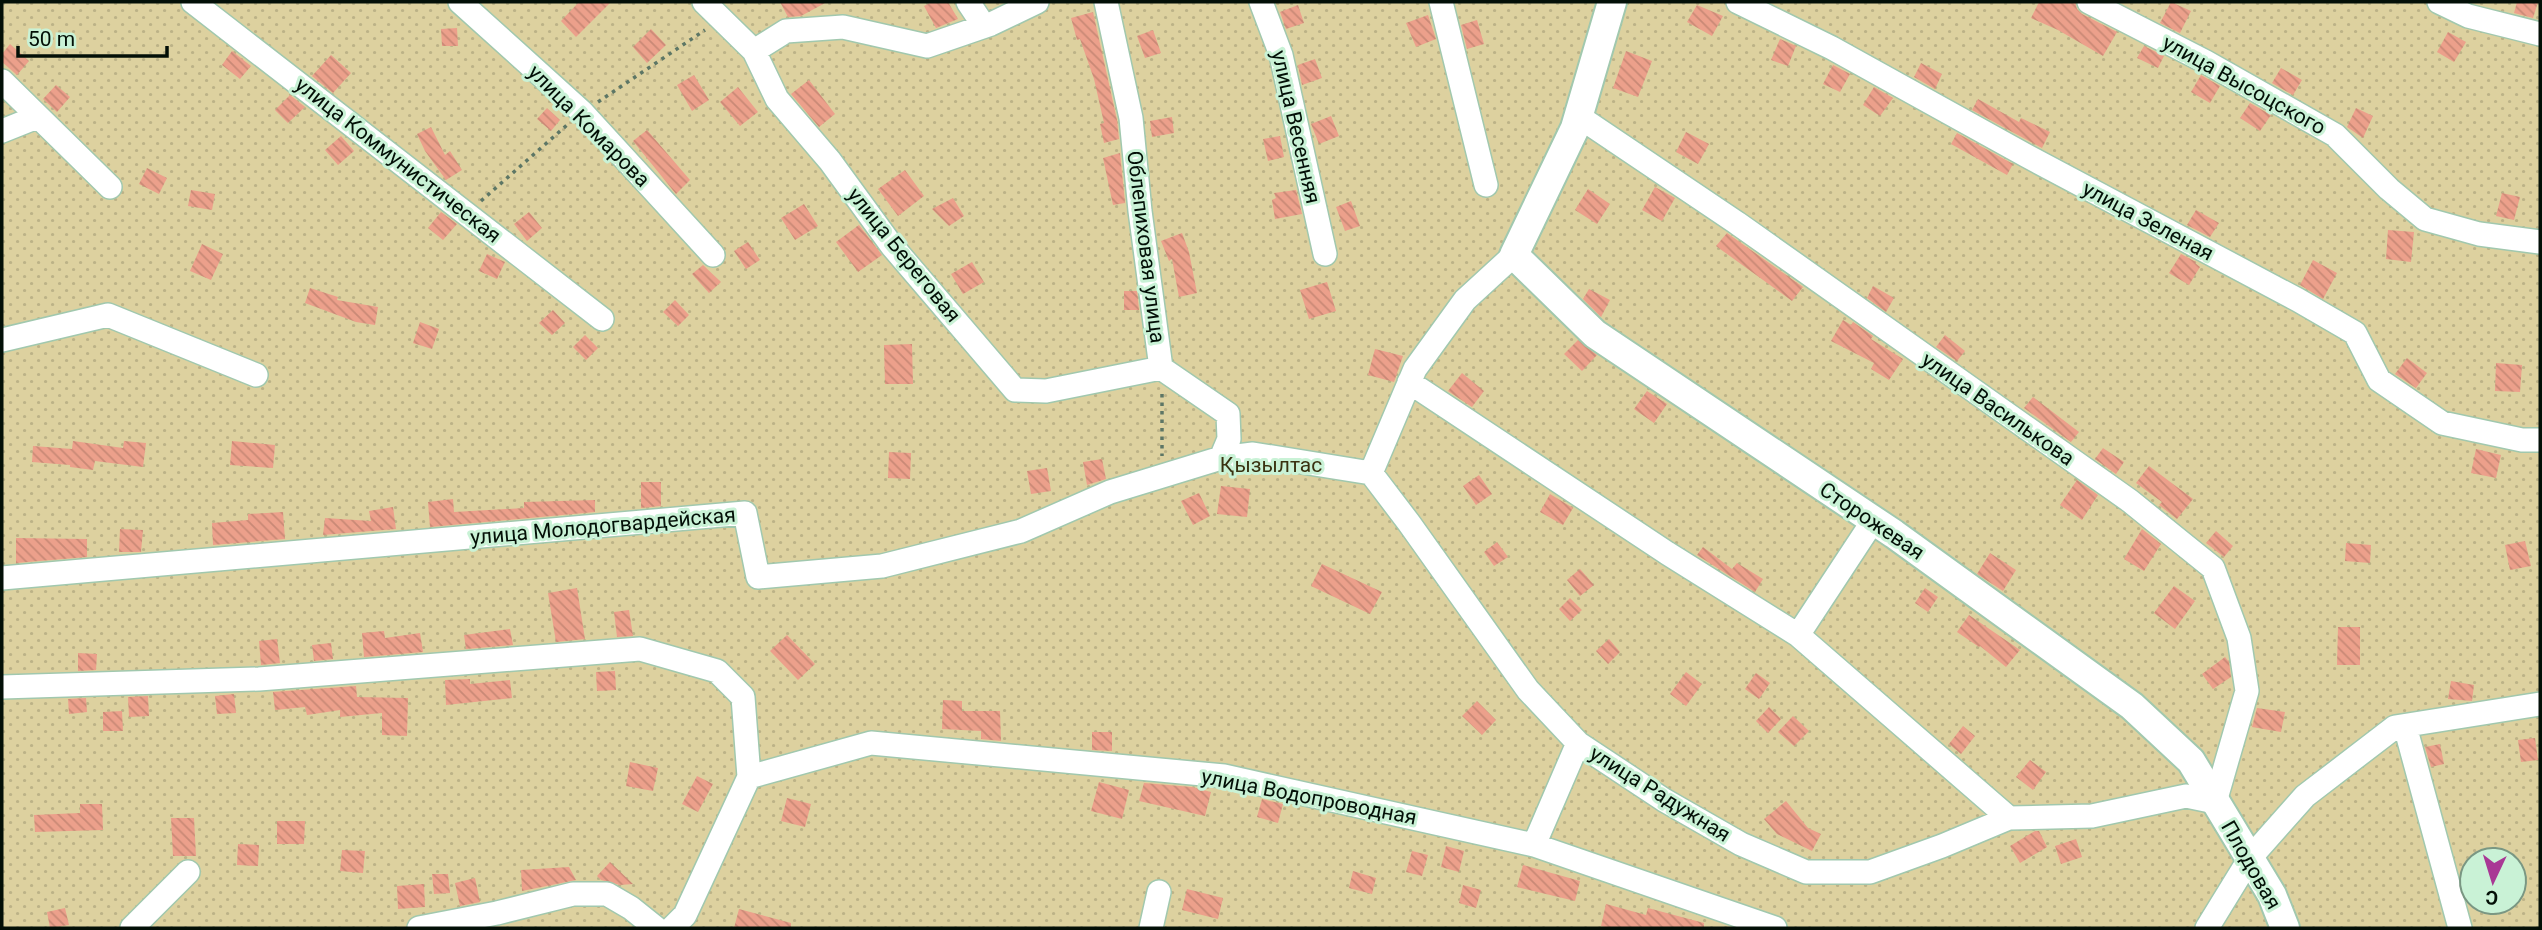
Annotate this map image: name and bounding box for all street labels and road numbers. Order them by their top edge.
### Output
street label: улица Высоцского [2158,30,2330,140]
street label: улица Весенняя [1267,48,1325,206]
street label: улица Комарова [523,60,655,192]
street label: улица Коммунистическая [290,72,506,248]
street label: Облепиховая улица [1122,149,1170,345]
street label: улица Зеленая [2078,176,2218,266]
street label: улица Береговая [843,183,965,327]
street label: улица Василькова [1917,347,2079,471]
street label: Сторожевая [1815,477,1929,565]
street label: улица Молодогвардейская [469,502,737,550]
street label: улица Радужная [1585,741,1735,847]
street label: улица Водопроводная [1199,764,1419,830]
street label: Плодовая [2216,817,2286,913]

